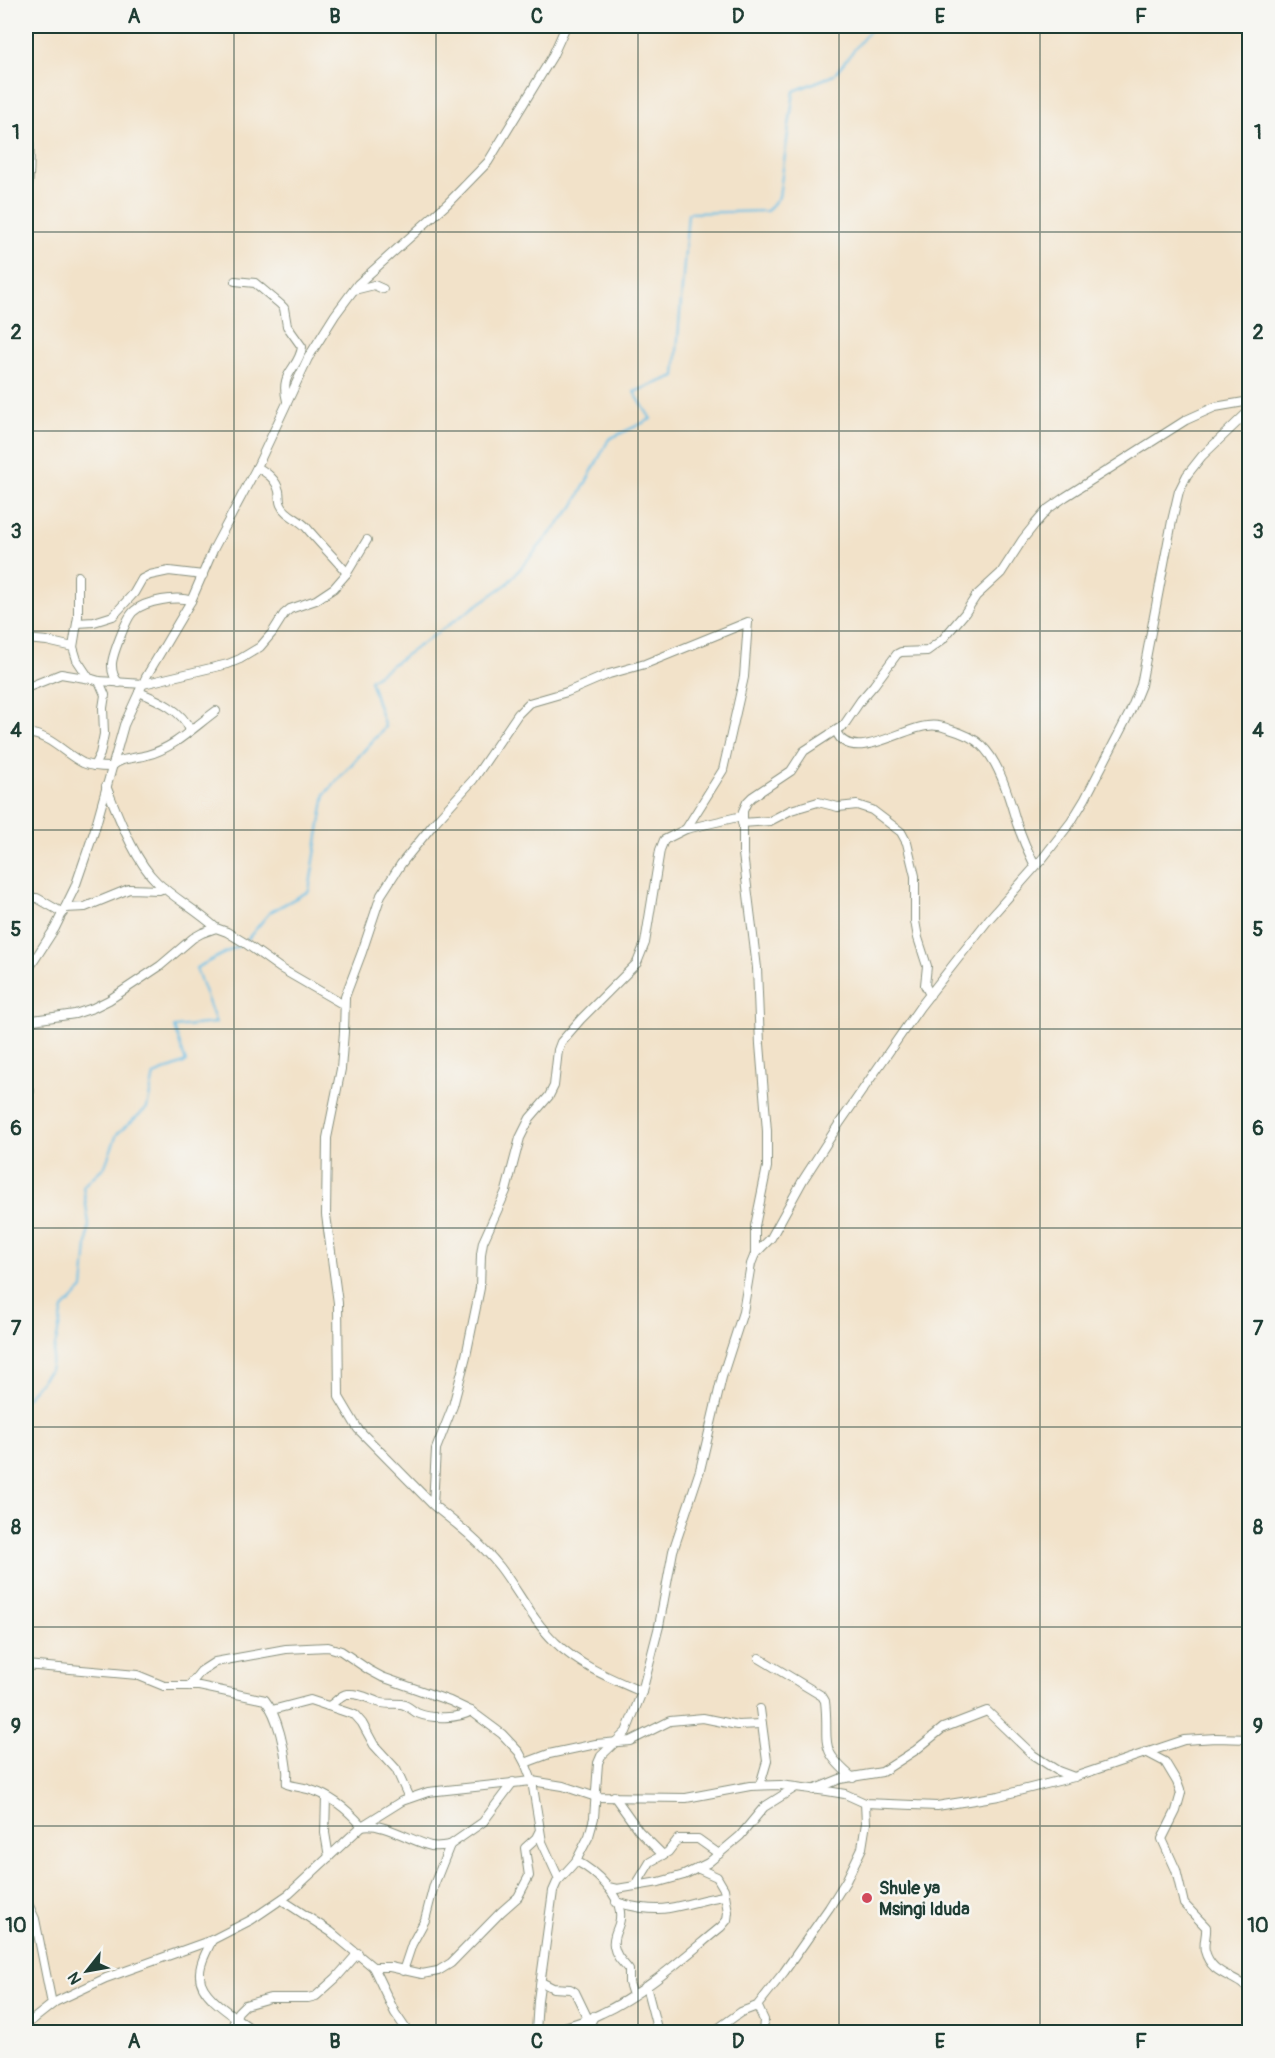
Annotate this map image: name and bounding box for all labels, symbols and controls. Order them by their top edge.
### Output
text: A [128,4,141,29]
text: B [329,4,341,29]
text: C [531,4,543,29]
text: D [732,4,745,29]
text: E [935,4,946,29]
text: F [1135,4,1147,29]
text: 1 [12,120,20,145]
text: 1 [1254,120,1262,145]
text: 2 [10,320,22,345]
text: 2 [1252,320,1264,345]
text: 3 [10,519,22,544]
text: 3 [1252,519,1264,544]
text: 4 [10,718,22,743]
text: 4 [1252,718,1264,743]
text: 5 [11,917,22,942]
text: 5 [1253,917,1264,942]
text: 6 [10,1116,22,1141]
text: 6 [1252,1116,1264,1141]
text: 7 [11,1316,22,1341]
text: 7 [1253,1316,1264,1341]
text: 8 [11,1515,21,1540]
text: 8 [1253,1515,1263,1540]
text: 9 [11,1714,21,1739]
text: 9 [1253,1714,1263,1739]
place label: Shule ya Msingi Iduda [879,1877,970,1921]
marker: Shule ya Msingi Iduda [860,1891,874,1905]
text: 10 [5,1913,27,1938]
text: 10 [1247,1913,1269,1938]
north arrow [57,1941,117,2001]
text: N [64,1968,86,1988]
text: A [128,2029,141,2054]
text: B [329,2029,341,2054]
text: C [531,2029,543,2054]
text: D [732,2029,745,2054]
text: E [935,2029,946,2054]
text: F [1135,2029,1147,2054]

